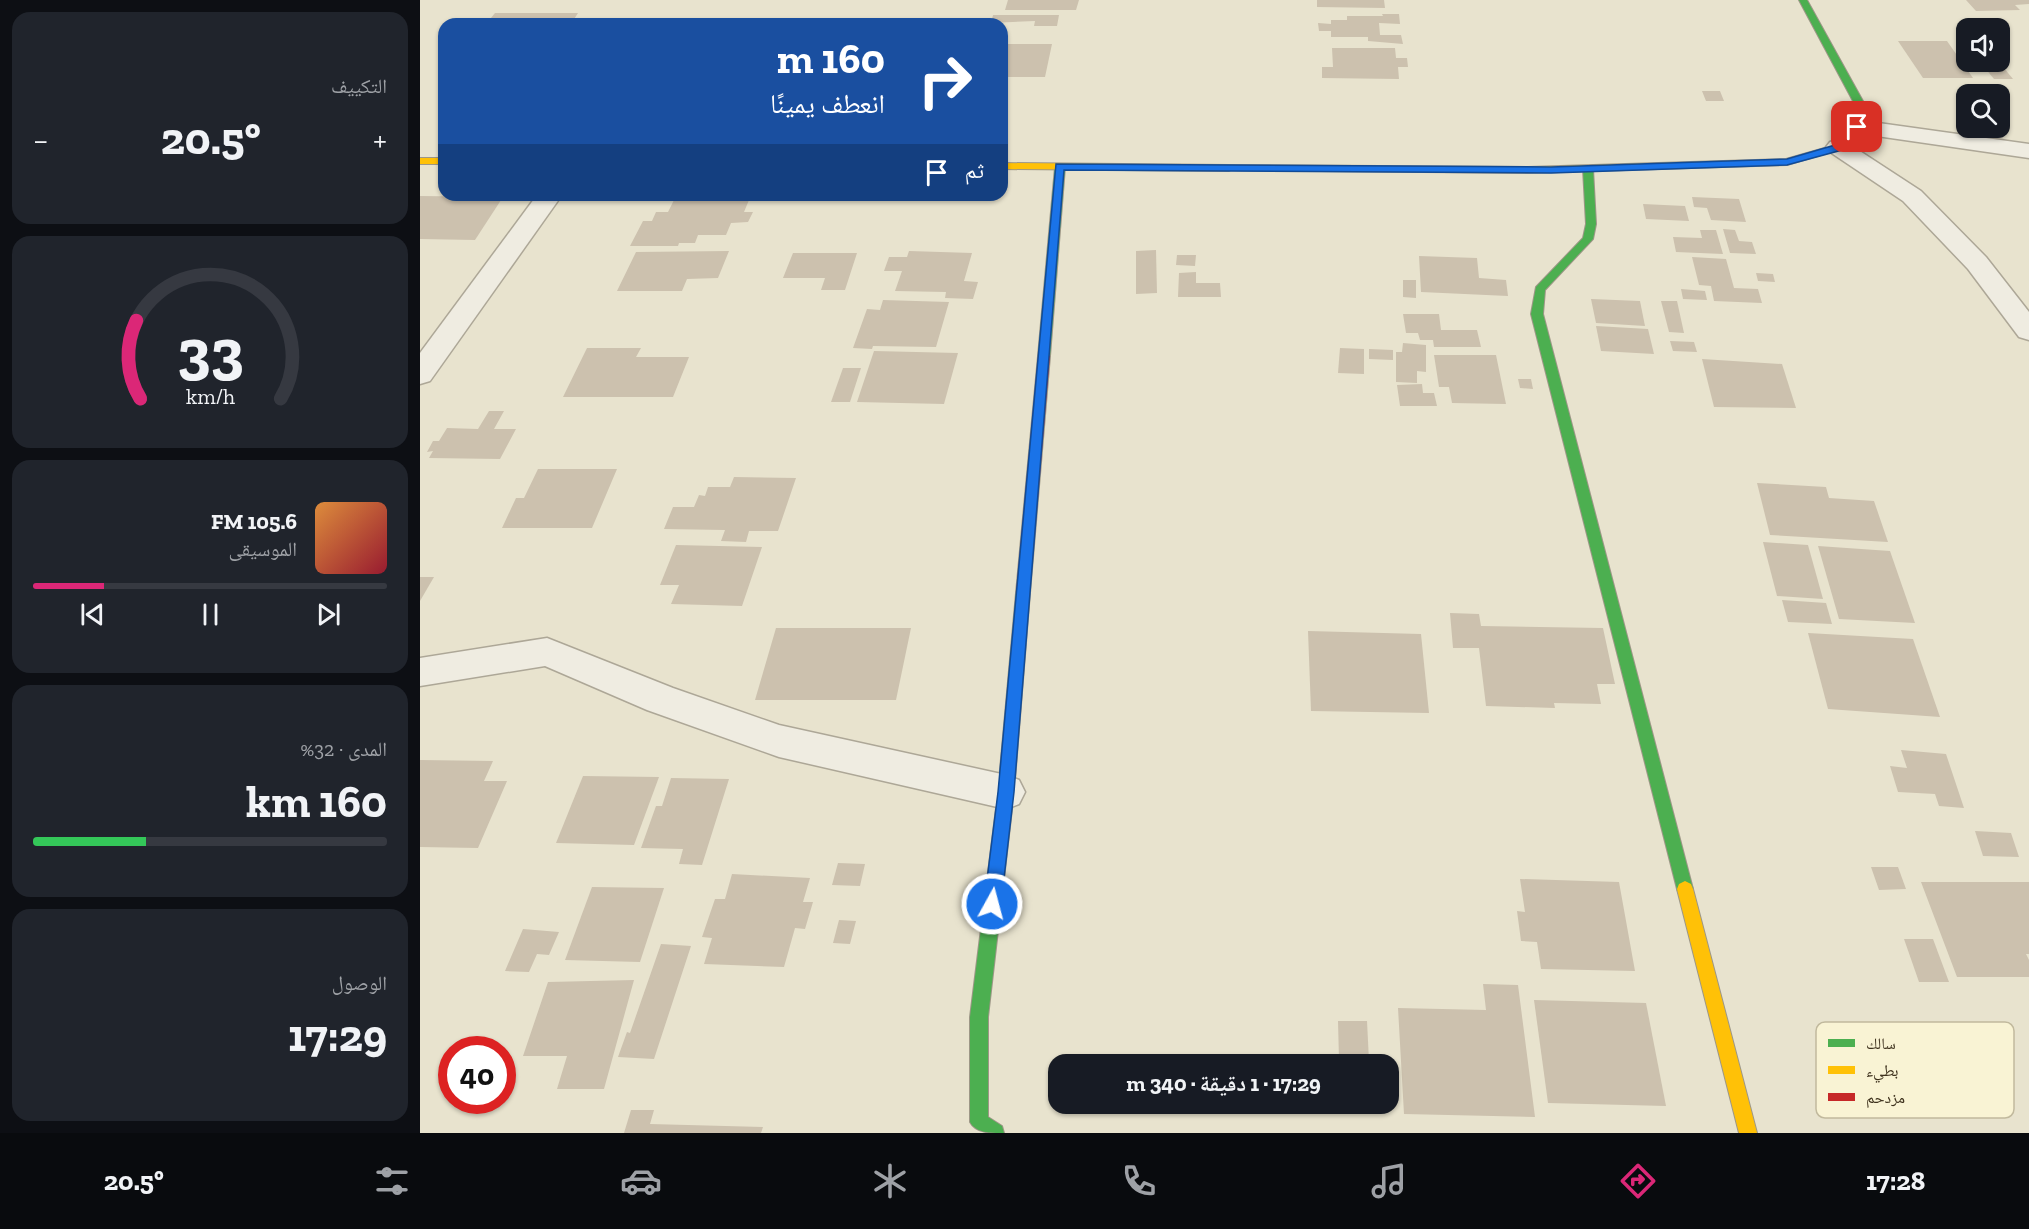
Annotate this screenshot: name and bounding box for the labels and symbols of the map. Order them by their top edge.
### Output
pin [1831,101,1882,152]
position arrow [960,872,1024,936]
legend [1816,1022,2014,1118]
text: سالك [1866,1034,1896,1053]
speed limit sign: 40 [438,1036,516,1114]
text: بطيء [1866,1061,1898,1083]
text: مزدحم [1866,1088,1905,1108]

